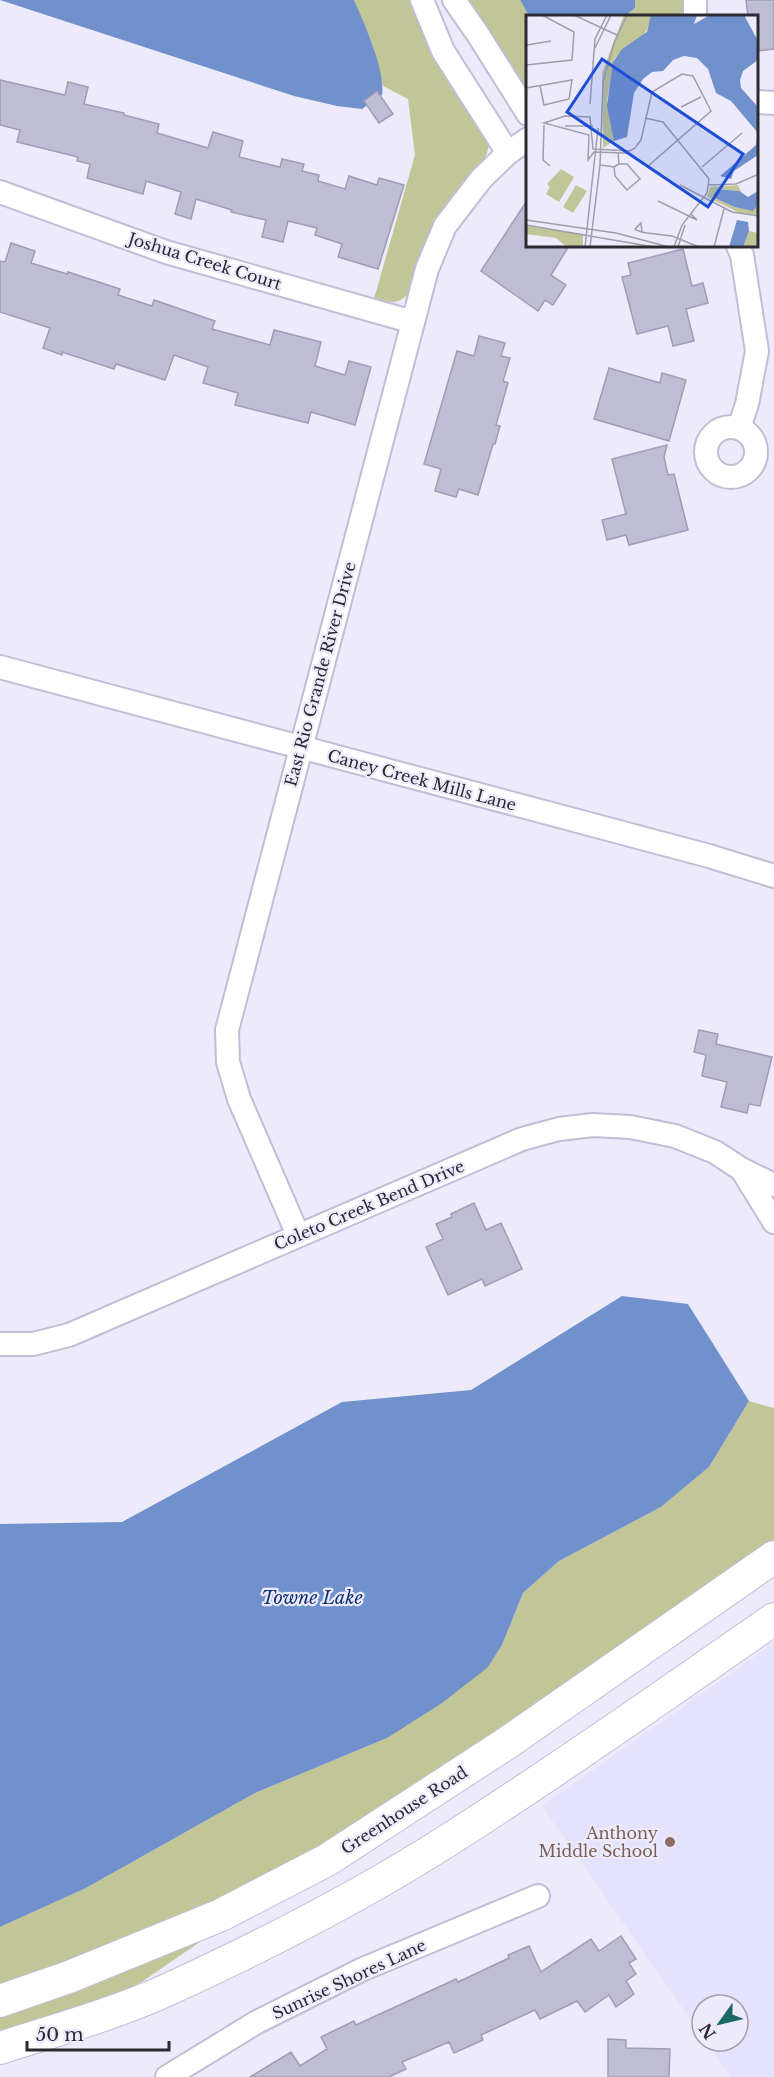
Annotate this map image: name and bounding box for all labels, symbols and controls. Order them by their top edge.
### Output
inset map [526,15,759,248]
street label: Joshua Creek Court [124,228,284,294]
street label: East Rio Grande River Drive [280,560,360,788]
street label: Caney Creek Mills Lane [325,745,519,815]
street label: Coleto Creek Bend Drive [271,1156,467,1254]
water label: Towne Lake [261,1587,363,1609]
street label: Greenhouse Road [337,1762,471,1858]
place label: Anthony Middle School [539,1823,659,1861]
marker: Anthony Middle School [663,1835,677,1849]
street label: Sunrise Shores Lane [269,1935,429,2023]
north arrow [690,1993,750,2053]
scale bar [27,2014,170,2052]
text: N [695,2020,720,2043]
text: 50 m [36,2024,84,2046]

